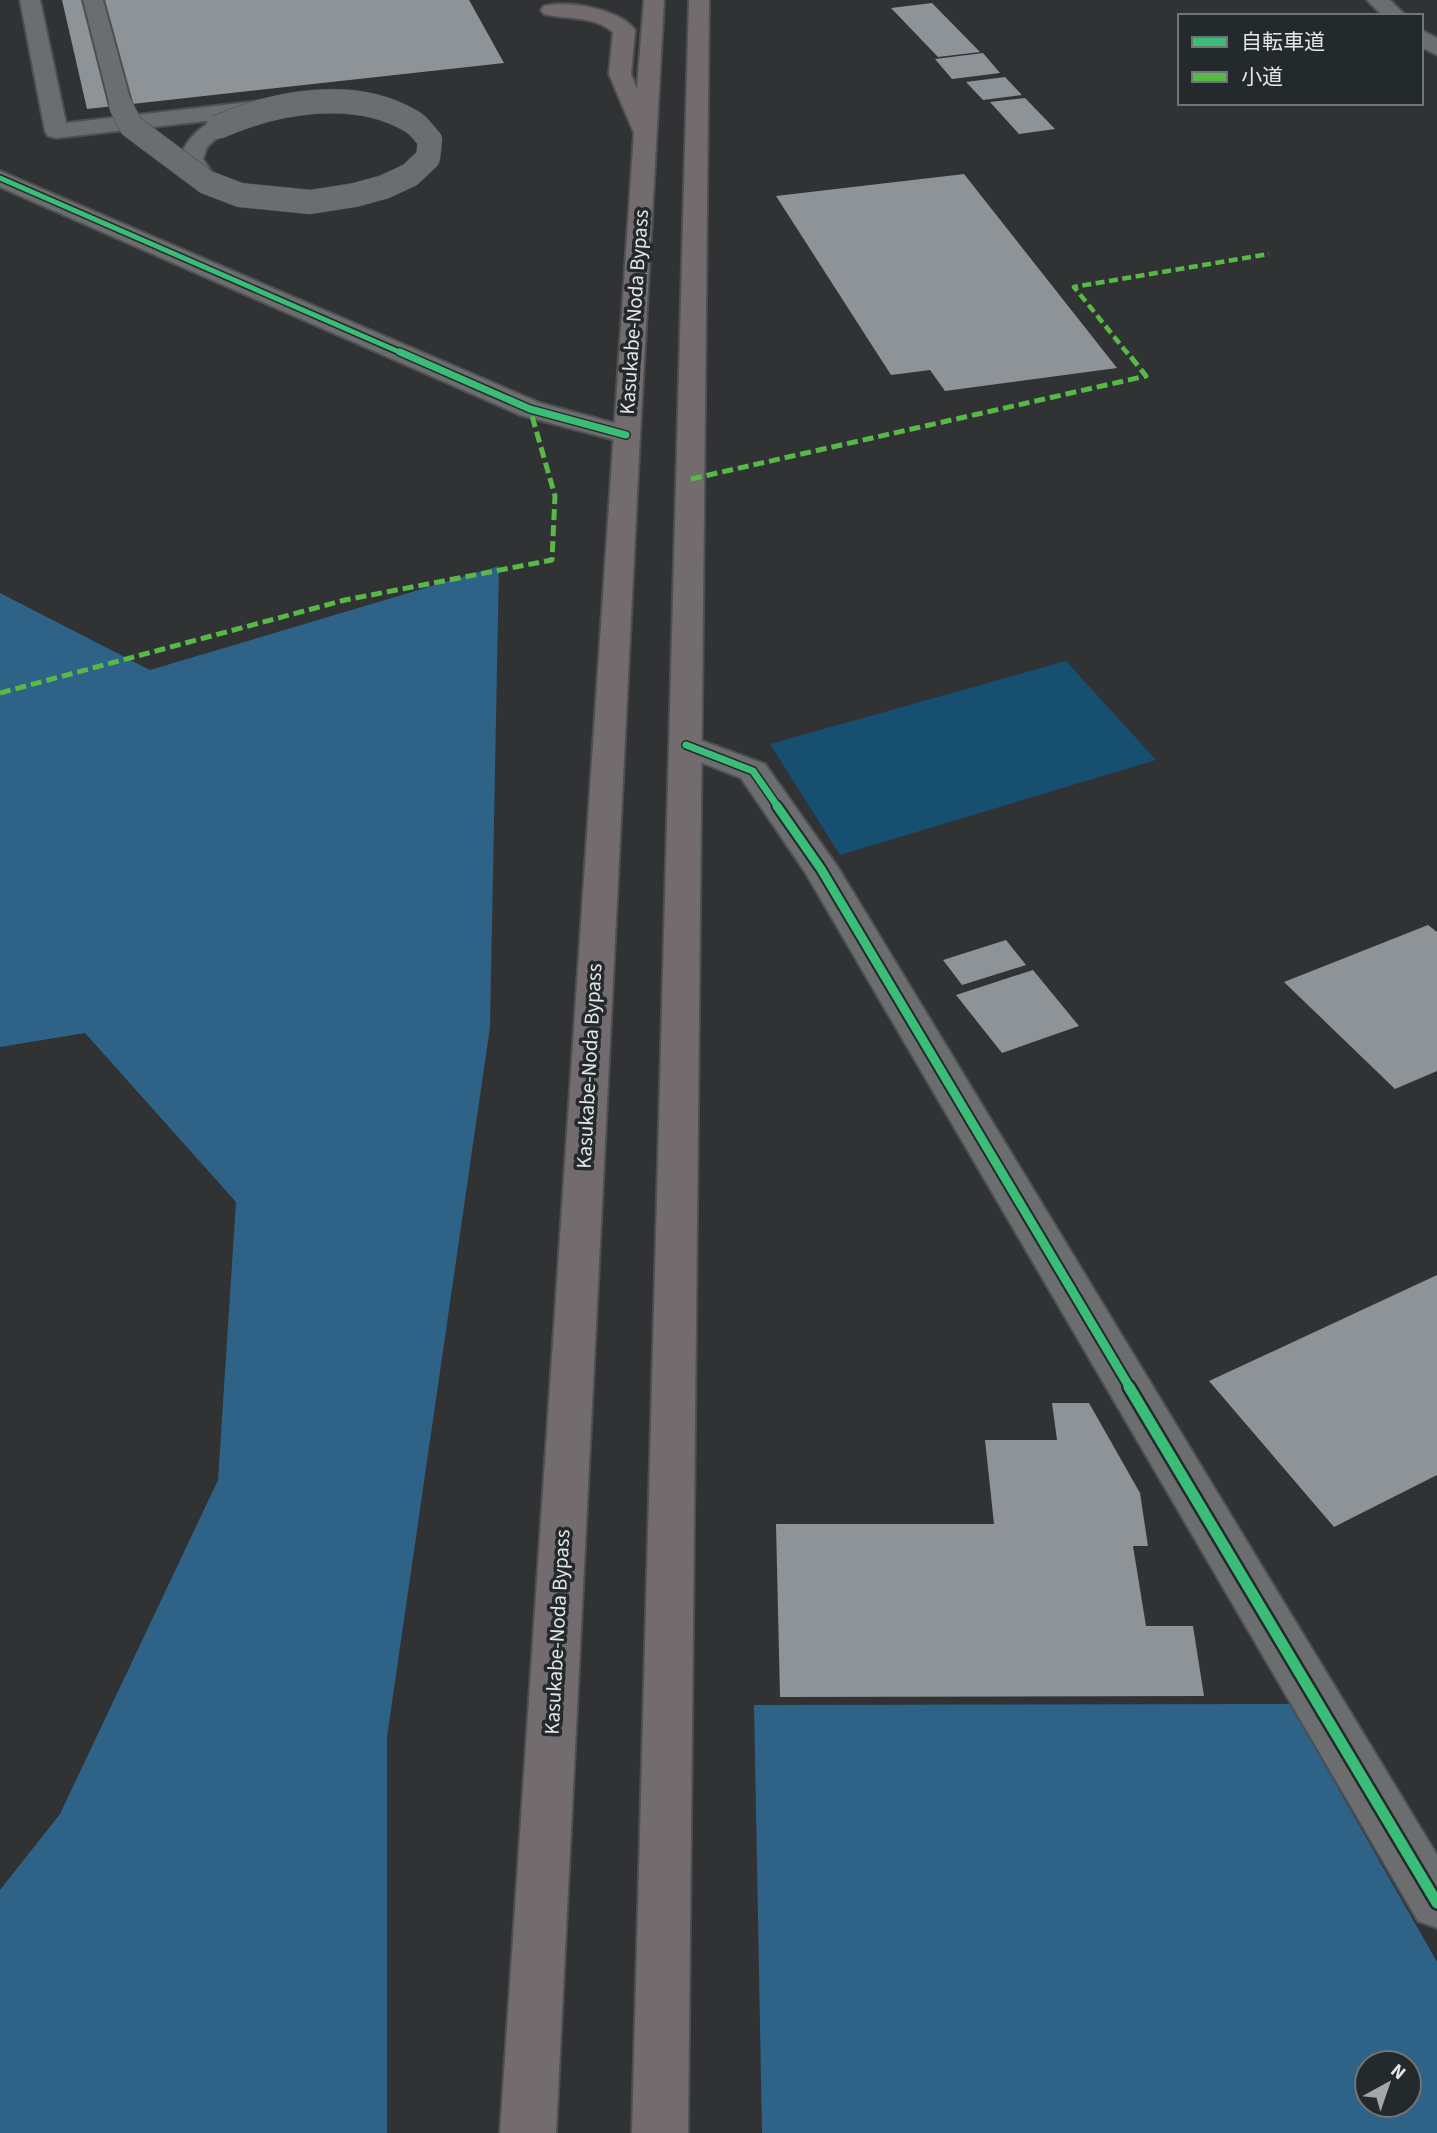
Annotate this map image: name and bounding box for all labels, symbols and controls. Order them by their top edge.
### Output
legend [1178,14,1423,105]
text: 自転車道 [1241,27,1325,57]
text: 小道 [1241,62,1283,92]
street label: Kasukabe-Noda Bypass [612,208,656,415]
street label: Kasukabe-Noda Bypass [569,962,609,1169]
street label: Kasukabe-Noda Bypass [537,1528,577,1735]
north arrow [1353,2049,1423,2119]
text: N [1384,2058,1411,2087]

